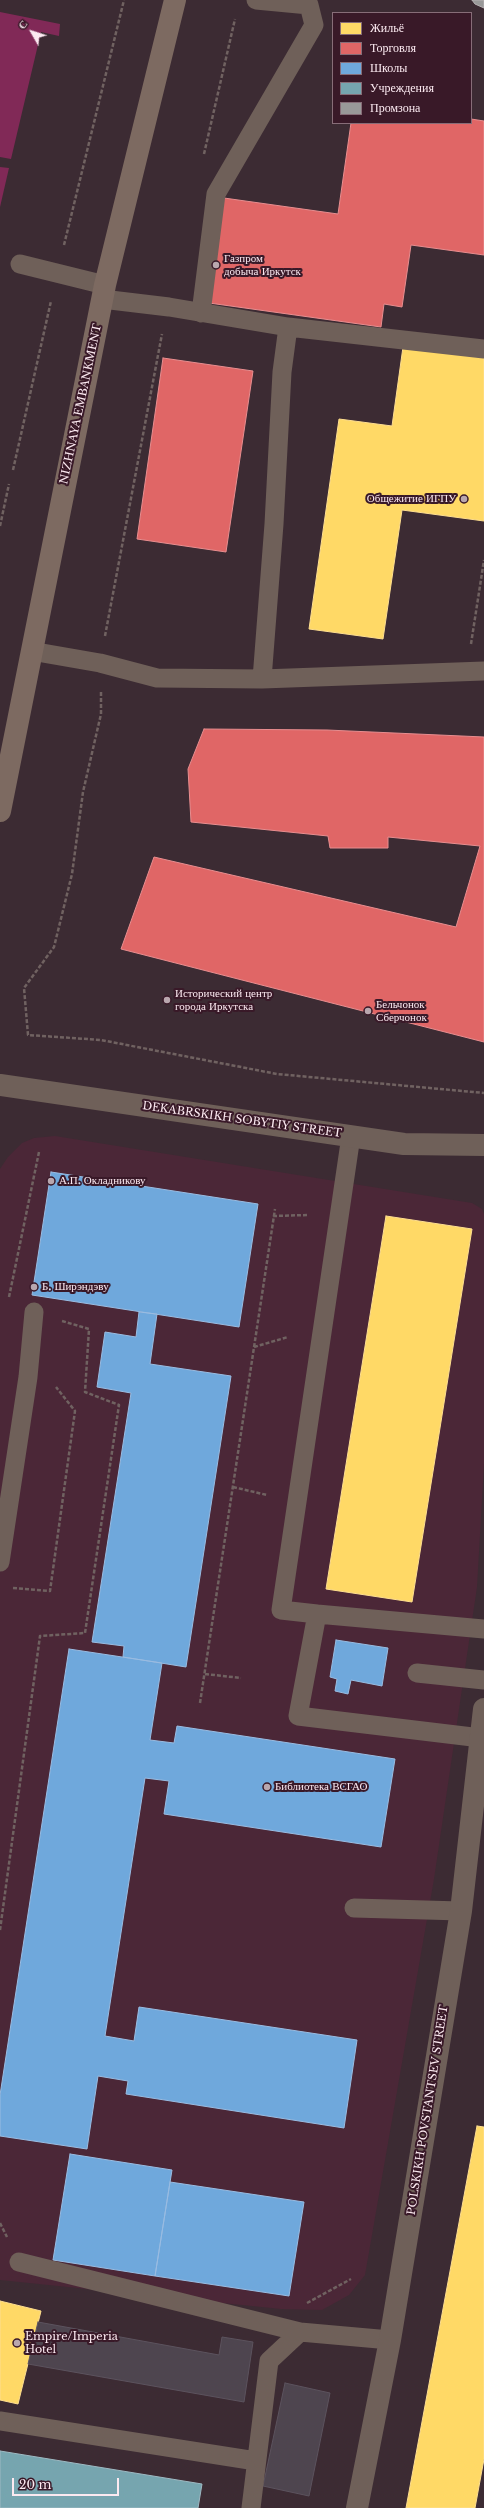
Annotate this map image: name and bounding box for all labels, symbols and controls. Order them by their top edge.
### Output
north arrow [12,12,52,52]
legend [332,12,472,124]
text: С [15,17,31,32]
text: Жильё [370,20,404,35]
text: Торговля [370,40,416,55]
text: Школы [370,60,407,75]
text: Учреждения [370,80,434,95]
text: Промзона [370,100,420,115]
place label: Газпром добыча Иркутск [224,252,301,278]
marker: Газпром добыча Иркутск [211,260,221,270]
street label: NIZHNAYA EMBANKMENT [58,323,104,485]
place label: Общежитие ИГПУ [367,492,456,506]
marker: Общежитие ИГПУ [459,494,469,504]
place label: Исторический центр города Иркутска [175,987,272,1013]
marker: Исторический центр города Иркутска [162,995,172,1005]
place label: Бельчонок Сберчонок [376,998,427,1024]
marker: Бельчонок Сберчонок [363,1006,373,1016]
street label: DEKABRSKIKH SOBYTIY STREET [141,1099,343,1141]
place label: А.П. Окладникову [59,1174,146,1188]
marker: А.П. Окладникову [46,1176,56,1186]
place label: Б. Ширэндэву [42,1280,109,1294]
marker: Б. Ширэндэву [29,1282,39,1292]
place label: Библиотека ВСГАО [275,1780,367,1794]
marker: Библиотека ВСГАО [262,1782,272,1792]
street label: POLSKIKH POVSTANTSEV STREET [405,2004,451,2216]
place label: Empire/Imperia Hotel [25,2330,118,2356]
marker: Empire/Imperia Hotel [12,2338,22,2348]
scale bar [14,2470,121,2496]
text: 20 m [19,2477,51,2492]

